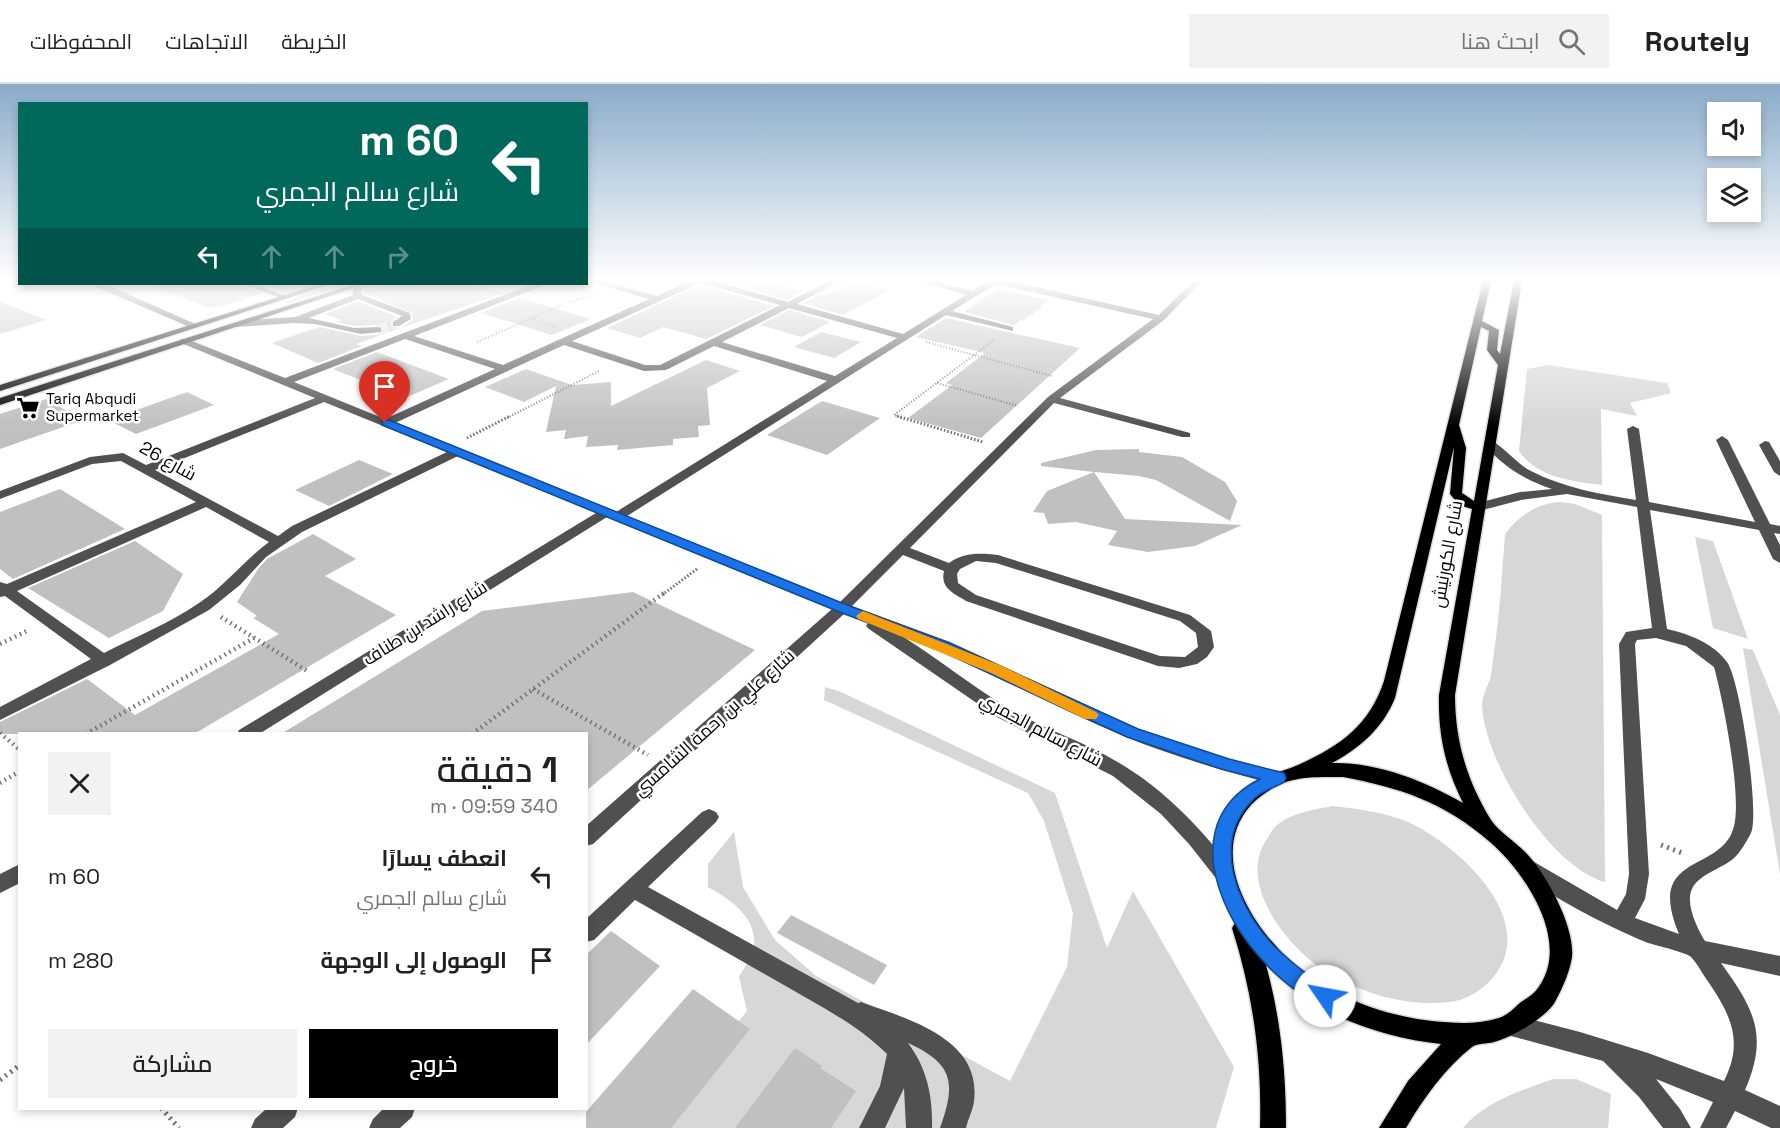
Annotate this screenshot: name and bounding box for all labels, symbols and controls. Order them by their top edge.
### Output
search box [1189,14,1609,68]
text: Routely [1645,23,1750,59]
icon: search [1555,25,1588,58]
text: ابحث هنا [1461,27,1540,55]
text: المحفوظات [30,28,132,55]
text: الاتجاهات [165,28,248,55]
text: الخريطة [281,28,347,55]
map controls [1707,102,1761,222]
button: sound [1707,102,1761,156]
text: 60 m [359,114,459,167]
icon: left [480,126,558,204]
button: layers [1707,168,1761,222]
text: شارع سالم الجمري [256,174,459,209]
icon: left [192,240,225,273]
icon: ahead [255,240,288,273]
icon: ahead [318,240,351,273]
icon: right [381,240,414,273]
pin [359,361,410,423]
icon: arrive [368,370,401,403]
place label: Tariq Abqudi Supermarket [46,389,139,425]
supermarket icon: Tariq Abqudi Supermarket [15,395,41,421]
street label: شارع 26 [135,436,201,486]
street label: شارع الكورنيش [1426,498,1468,610]
street label: شارع راشد بن طناف [358,575,492,671]
street label: شارع علي بن رحمة الشامسي [628,644,801,803]
street label: شارع سالم الجمري [975,688,1106,774]
text: 1 دقيقة [437,747,558,793]
button: close [48,752,111,815]
text: 340 m · 09:59 [430,793,558,819]
text: انعطف يسارًا [381,844,507,872]
icon: left [525,860,558,893]
text: 60 m [48,862,100,890]
text: شارع سالم الجمري [357,885,507,911]
icon: arrive [525,944,558,977]
text: 280 m [48,946,114,974]
text: الوصول إلى الوجهة [321,946,507,974]
position arrow [1293,964,1357,1028]
button: مشاركة [48,1029,297,1098]
button: خروج [309,1029,558,1098]

